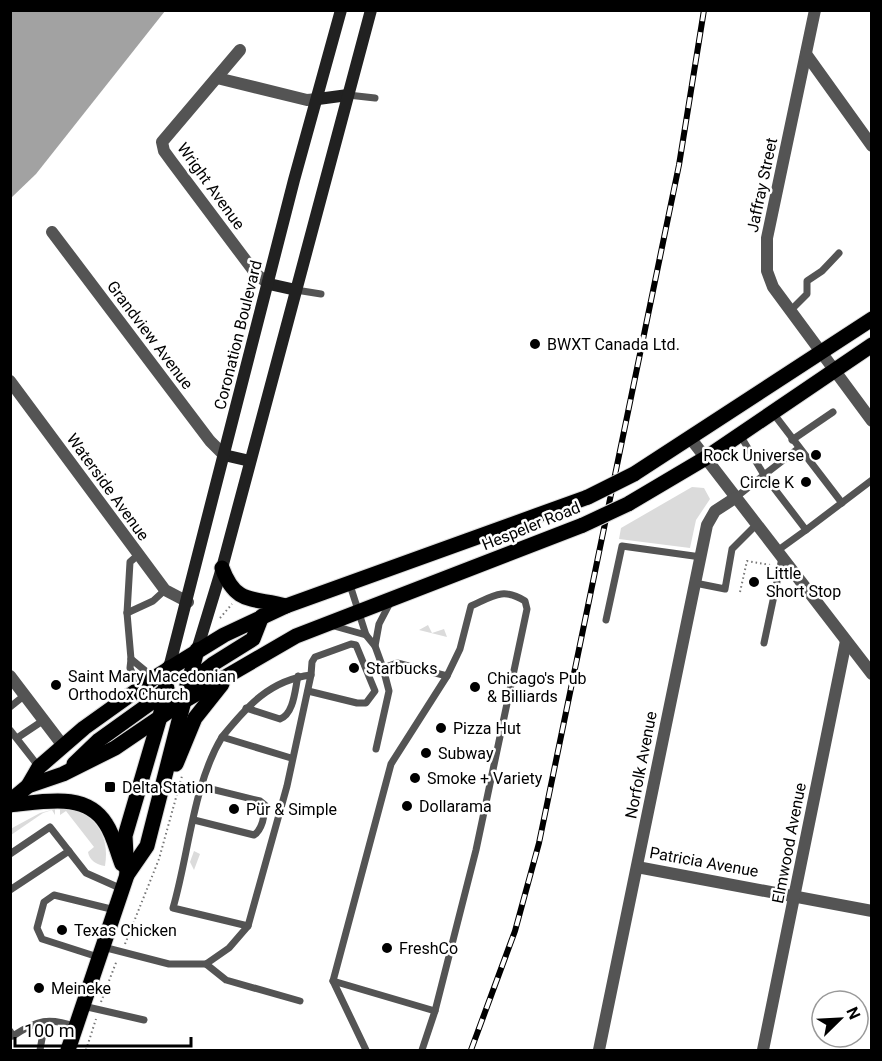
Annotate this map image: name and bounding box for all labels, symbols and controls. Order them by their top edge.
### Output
street label: Jaffray Street [743,136,781,234]
street label: Wright Avenue [173,139,249,233]
street label: Coronation Boulevard [210,258,266,412]
street label: Grandview Avenue [103,277,197,393]
place label: BWXT Canada Ltd. [547,335,680,354]
marker: BWXT Canada Ltd. [528,337,542,351]
street label: Waterside Avenue [63,430,153,544]
place label: Rock Universe [703,446,804,465]
marker: Rock Universe [809,448,823,462]
place label: Circle K [740,473,795,492]
marker: Circle K [799,475,813,489]
street label: Hespeler Road [479,498,583,554]
place label: Little Short Stop [766,564,841,601]
marker: Little Short Stop [747,575,761,589]
place label: Starbucks [366,659,437,678]
marker: Starbucks [347,661,361,675]
place label: Saint Mary Macedonian Orthodox Church [68,667,236,704]
place label: Chicago's Pub & Billiards [487,669,587,706]
marker: Saint Mary Macedonian Orthodox Church [49,678,63,692]
marker: Chicago's Pub & Billiards [468,680,482,694]
street label: Norfolk Avenue [621,710,661,820]
place label: Pizza Hut [453,719,521,738]
marker: Pizza Hut [434,721,448,735]
place label: Subway [438,744,494,763]
marker: Subway [419,746,433,760]
place label: Smoke + Variety [427,769,543,788]
marker: Smoke + Variety [408,771,422,785]
place label: Delta Station [122,778,213,797]
marker: Delta Station [103,780,117,794]
street label: Elmwood Avenue [768,781,810,905]
place label: Dollarama [419,797,492,816]
marker: Dollarama [400,799,414,813]
place label: Pür & Simple [246,800,337,819]
marker: Pür & Simple [227,802,241,816]
street label: Patricia Avenue [648,843,760,881]
place label: Texas Chicken [74,921,177,940]
marker: Texas Chicken [55,923,69,937]
place label: FreshCo [399,939,458,958]
marker: FreshCo [380,941,394,955]
place label: Meineke [51,979,111,998]
marker: Meineke [32,981,46,995]
north arrow [810,989,870,1049]
text: N [842,1004,864,1022]
scale bar [15,1010,190,1048]
text: 100 m [24,1020,75,1041]

